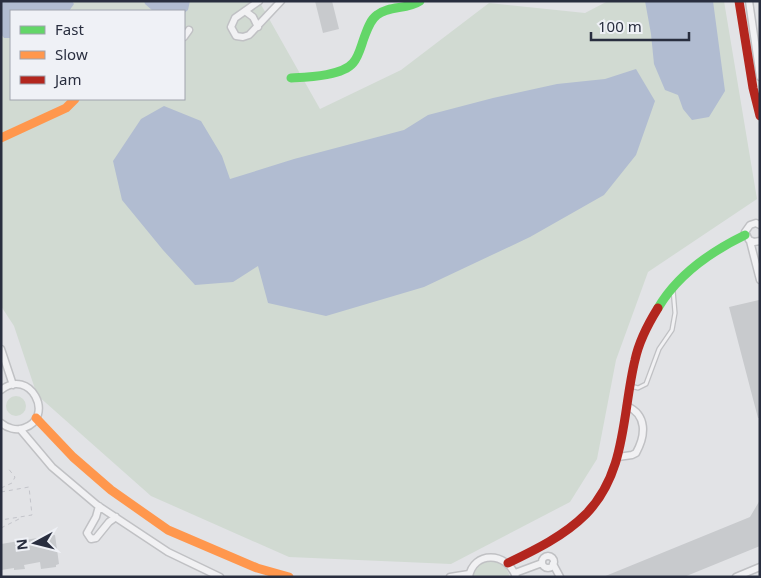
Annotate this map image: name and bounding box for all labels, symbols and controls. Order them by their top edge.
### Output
legend [10,10,185,100]
scale bar [591,10,688,42]
text: 100 m [598,16,642,36]
text: Fast [55,19,84,39]
text: Slow [55,44,88,64]
text: Jam [53,69,82,89]
north arrow [10,518,60,568]
text: N [11,538,32,551]

